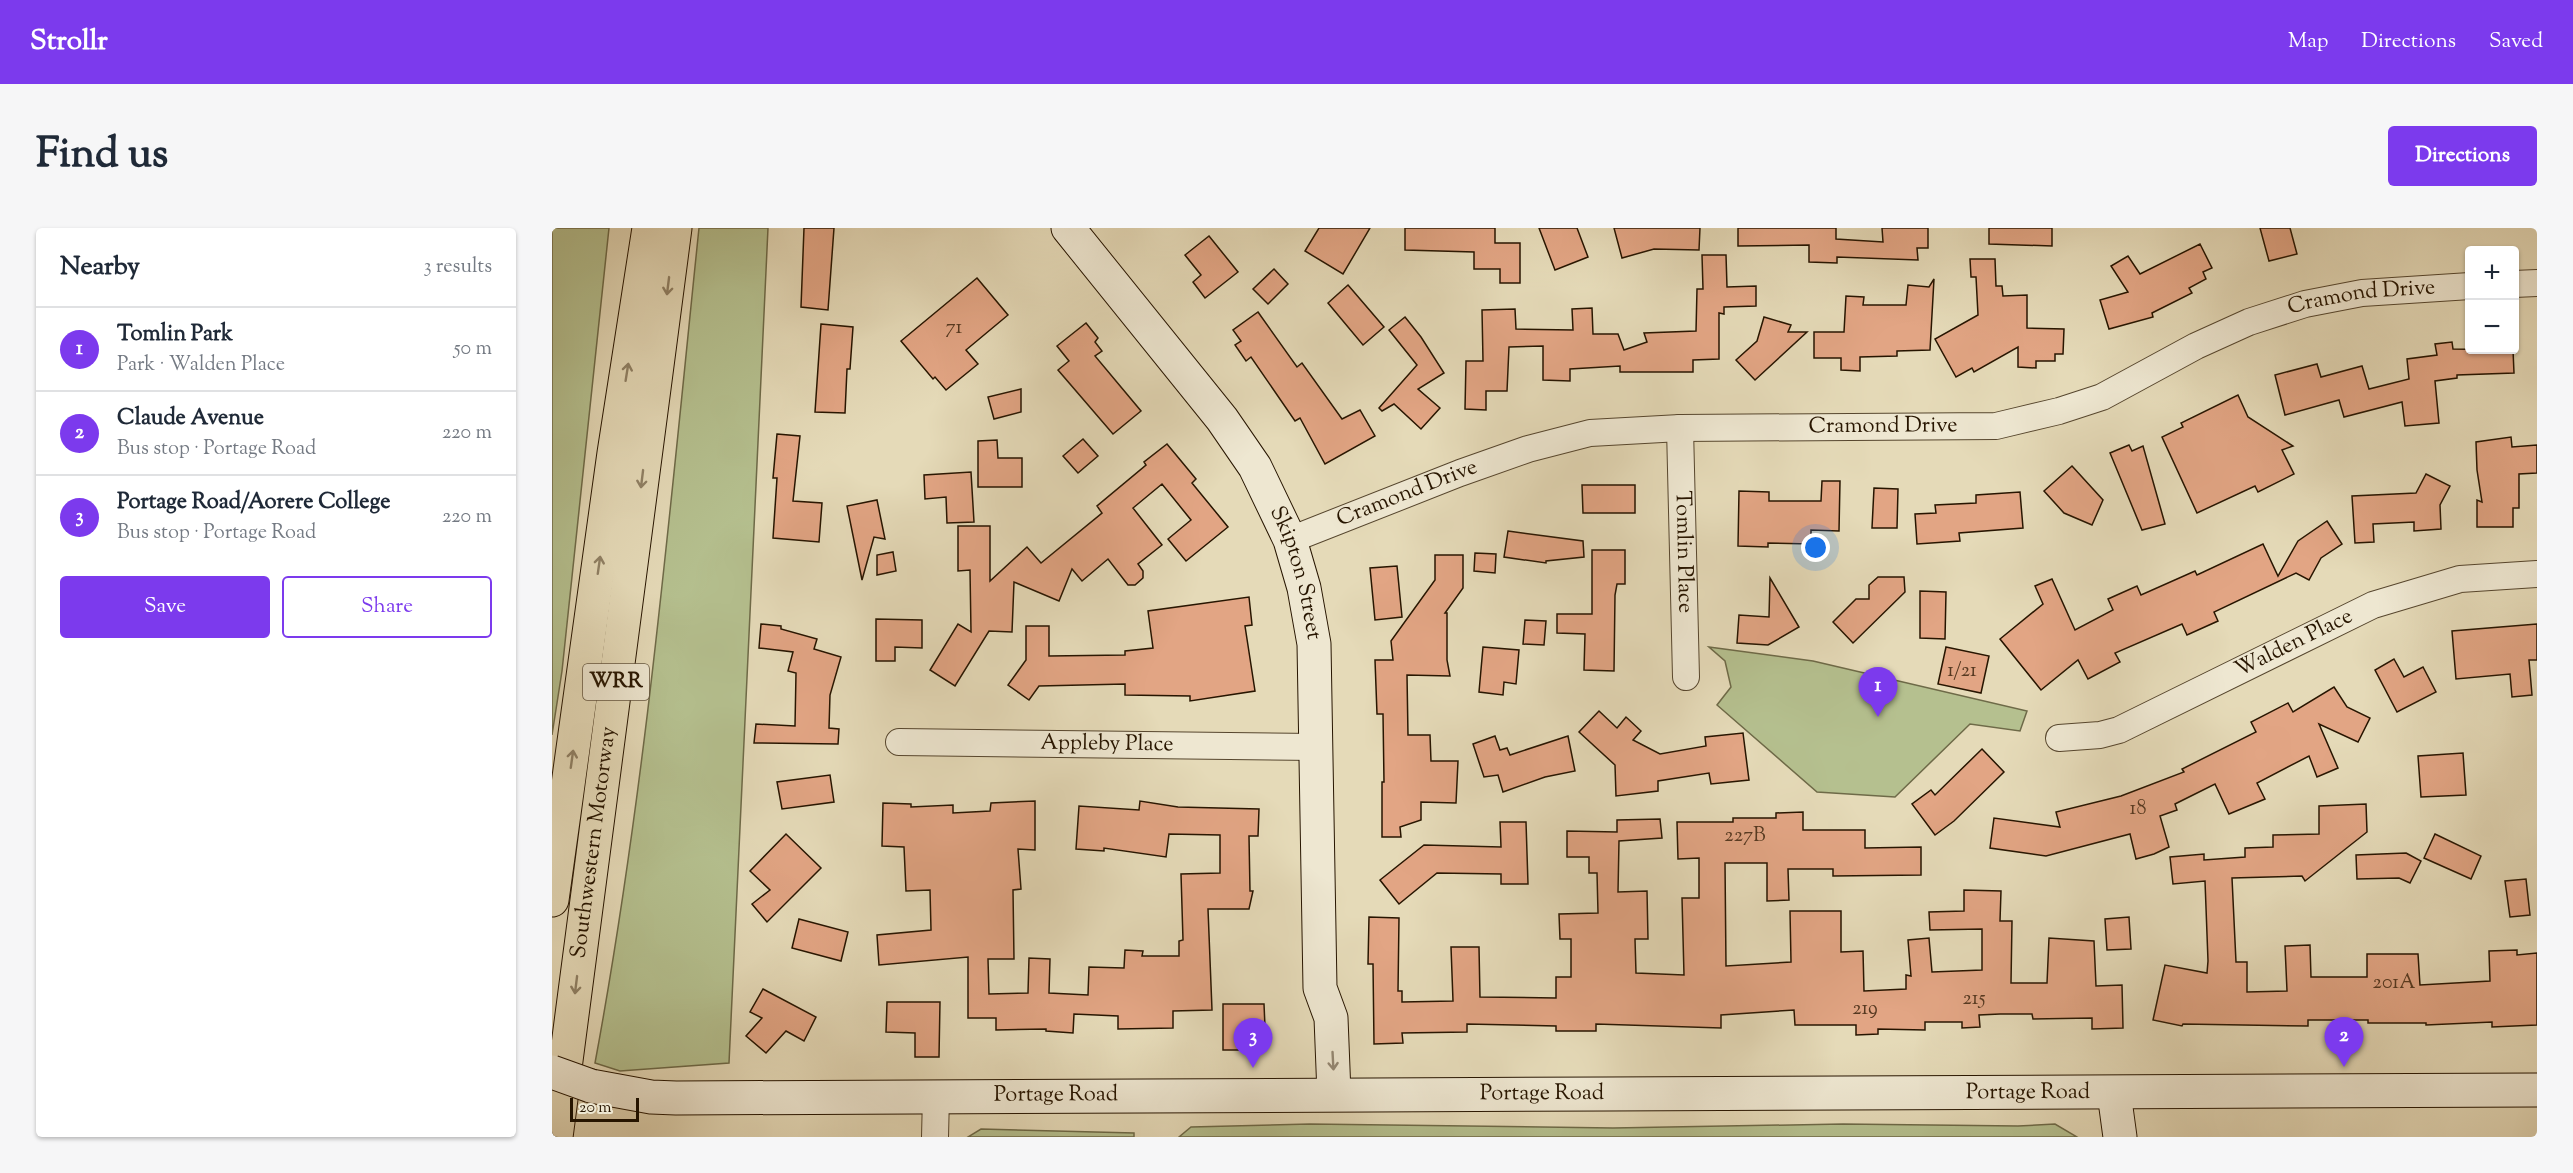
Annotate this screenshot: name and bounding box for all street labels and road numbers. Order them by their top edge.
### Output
street label: Cramond Drive [2284,272,2436,325]
street label: Cramond Drive [1808,410,1957,443]
street label: Cramond Drive [1332,452,1482,536]
street label: Tomlin Place [1666,490,1700,614]
street label: Skipton Street [1260,501,1329,643]
street label: Walden Place [2230,601,2359,686]
road number: WRR [583,664,649,700]
street label: Southwestern Motorway [564,725,626,960]
street label: Appleby Place [1040,728,1174,761]
street label: Portage Road [1966,1077,2090,1109]
street label: Portage Road [1480,1078,1604,1110]
street label: Portage Road [994,1079,1118,1112]

